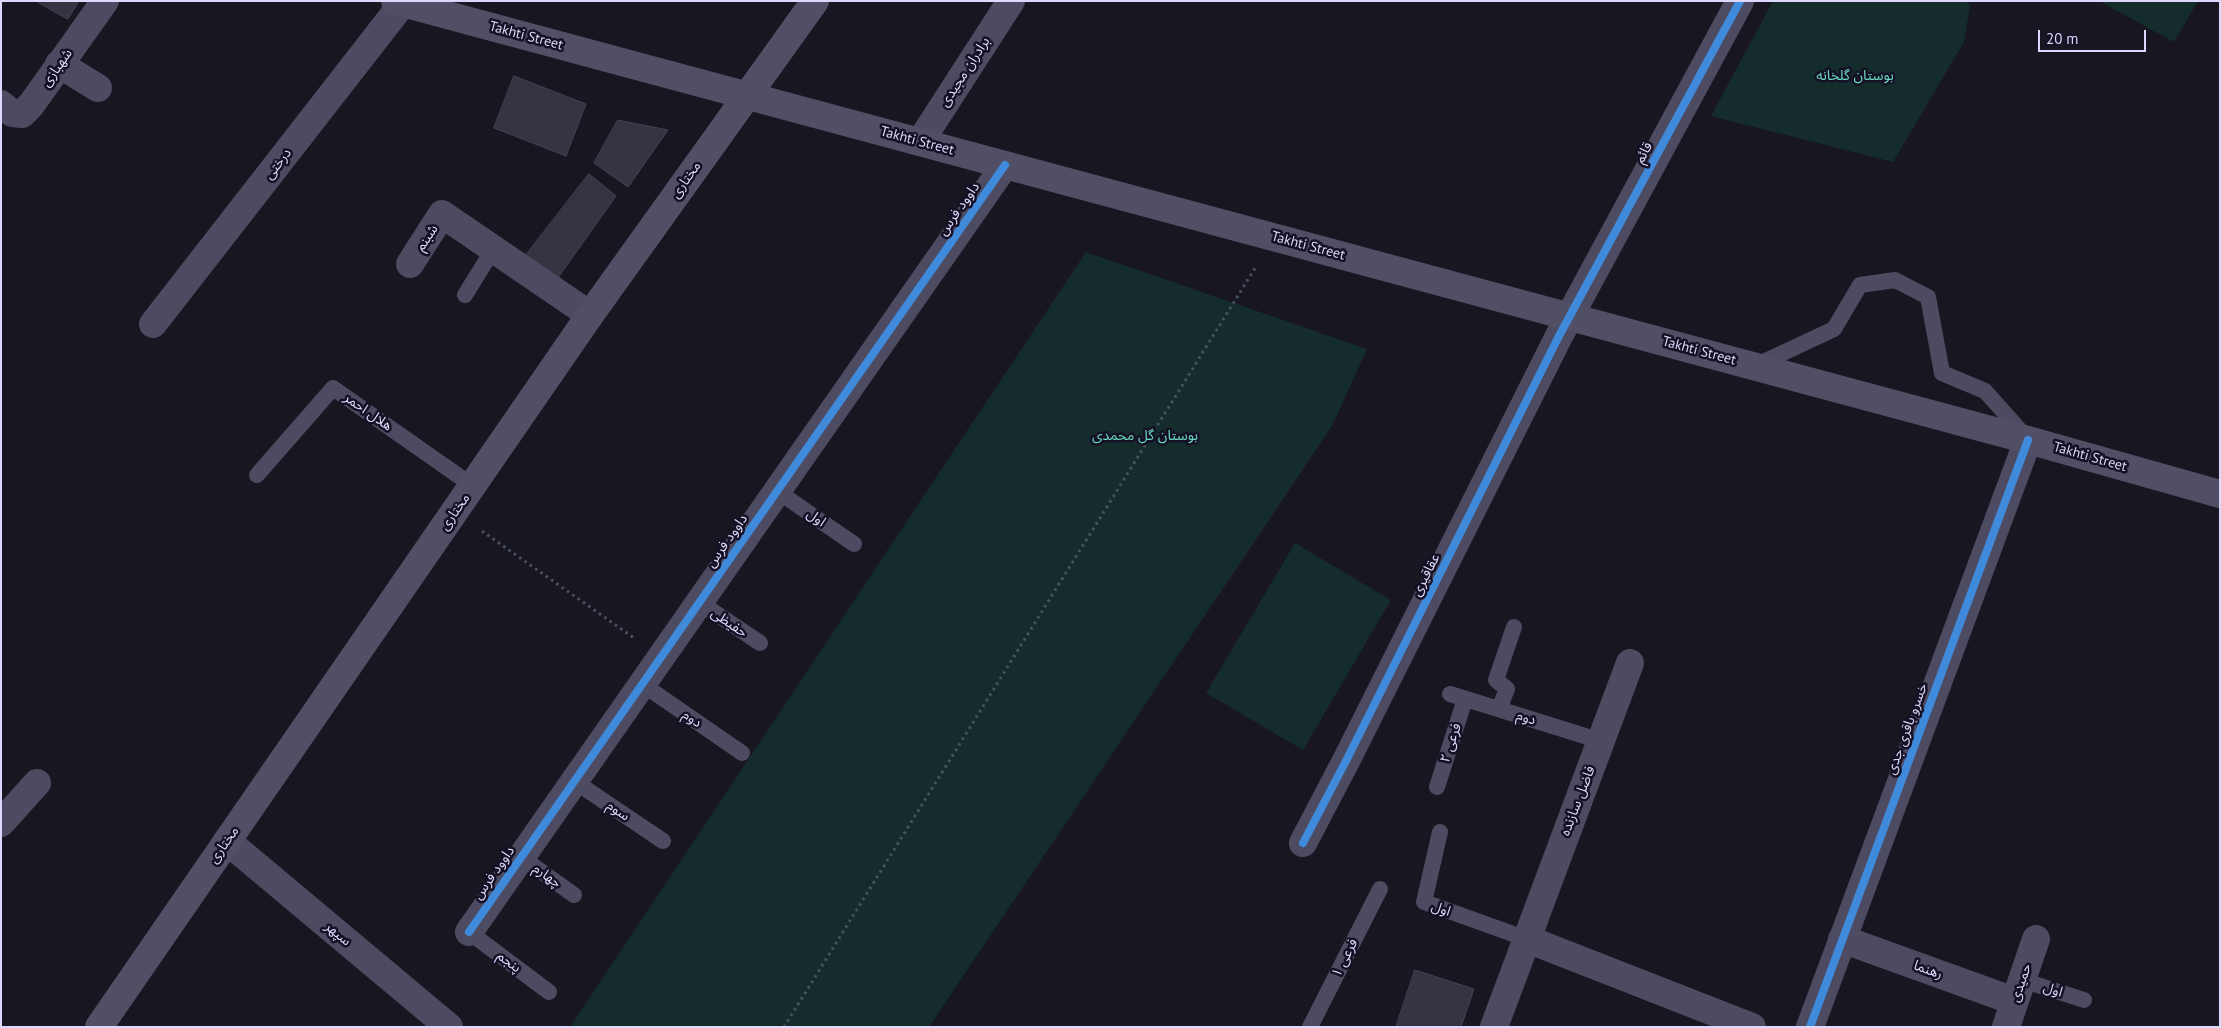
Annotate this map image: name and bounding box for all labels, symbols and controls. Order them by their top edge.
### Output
street label: Takhti Street [487,18,565,54]
scale bar [2041,20,2148,52]
text: 20 m [2046,29,2079,48]
street label: برادران مجیدی [936,34,994,110]
street label: شهبازی [38,46,76,90]
park label: بوستان گلخانه [1816,68,1894,84]
street label: Takhti Street [878,123,956,159]
street label: قائم [1631,139,1657,167]
street label: درختی [261,145,295,183]
street label: مختاری [667,158,705,202]
street label: داوود فرس [935,179,983,239]
street label: شبنم [412,221,442,255]
street label: Takhti Street [1269,228,1347,264]
street label: Takhti Street [1660,333,1738,369]
street label: هلال احمر [341,389,395,435]
park label: بوستان گل محمدی [1092,428,1198,444]
street label: Takhti Street [2051,439,2129,475]
street label: مختاری [436,490,474,534]
street label: اول [803,506,829,530]
street label: داوود فرس [703,511,751,571]
street label: عقاقیری [1408,551,1444,599]
street label: حفیظی [707,605,751,641]
street label: خسرو باقری جدی [1883,681,1931,777]
street label: دوم [679,706,705,732]
street label: دوم [1514,707,1538,729]
street label: فرعی ۲ [1437,721,1465,765]
street label: فاضل سازنده [1557,764,1599,838]
street label: سوم [603,797,633,825]
street label: مختاری [205,823,243,867]
street label: داوود فرس [470,843,518,903]
street label: چهارم [530,860,564,892]
street label: اول [1429,898,1453,920]
street label: سپهر [322,918,354,950]
street label: فرعی ۱ [1328,936,1362,980]
street label: پنجم [494,948,524,976]
street label: رهنما [1911,957,1945,983]
street label: حمیدی [2007,962,2035,1004]
street label: اول [2041,979,2065,1001]

